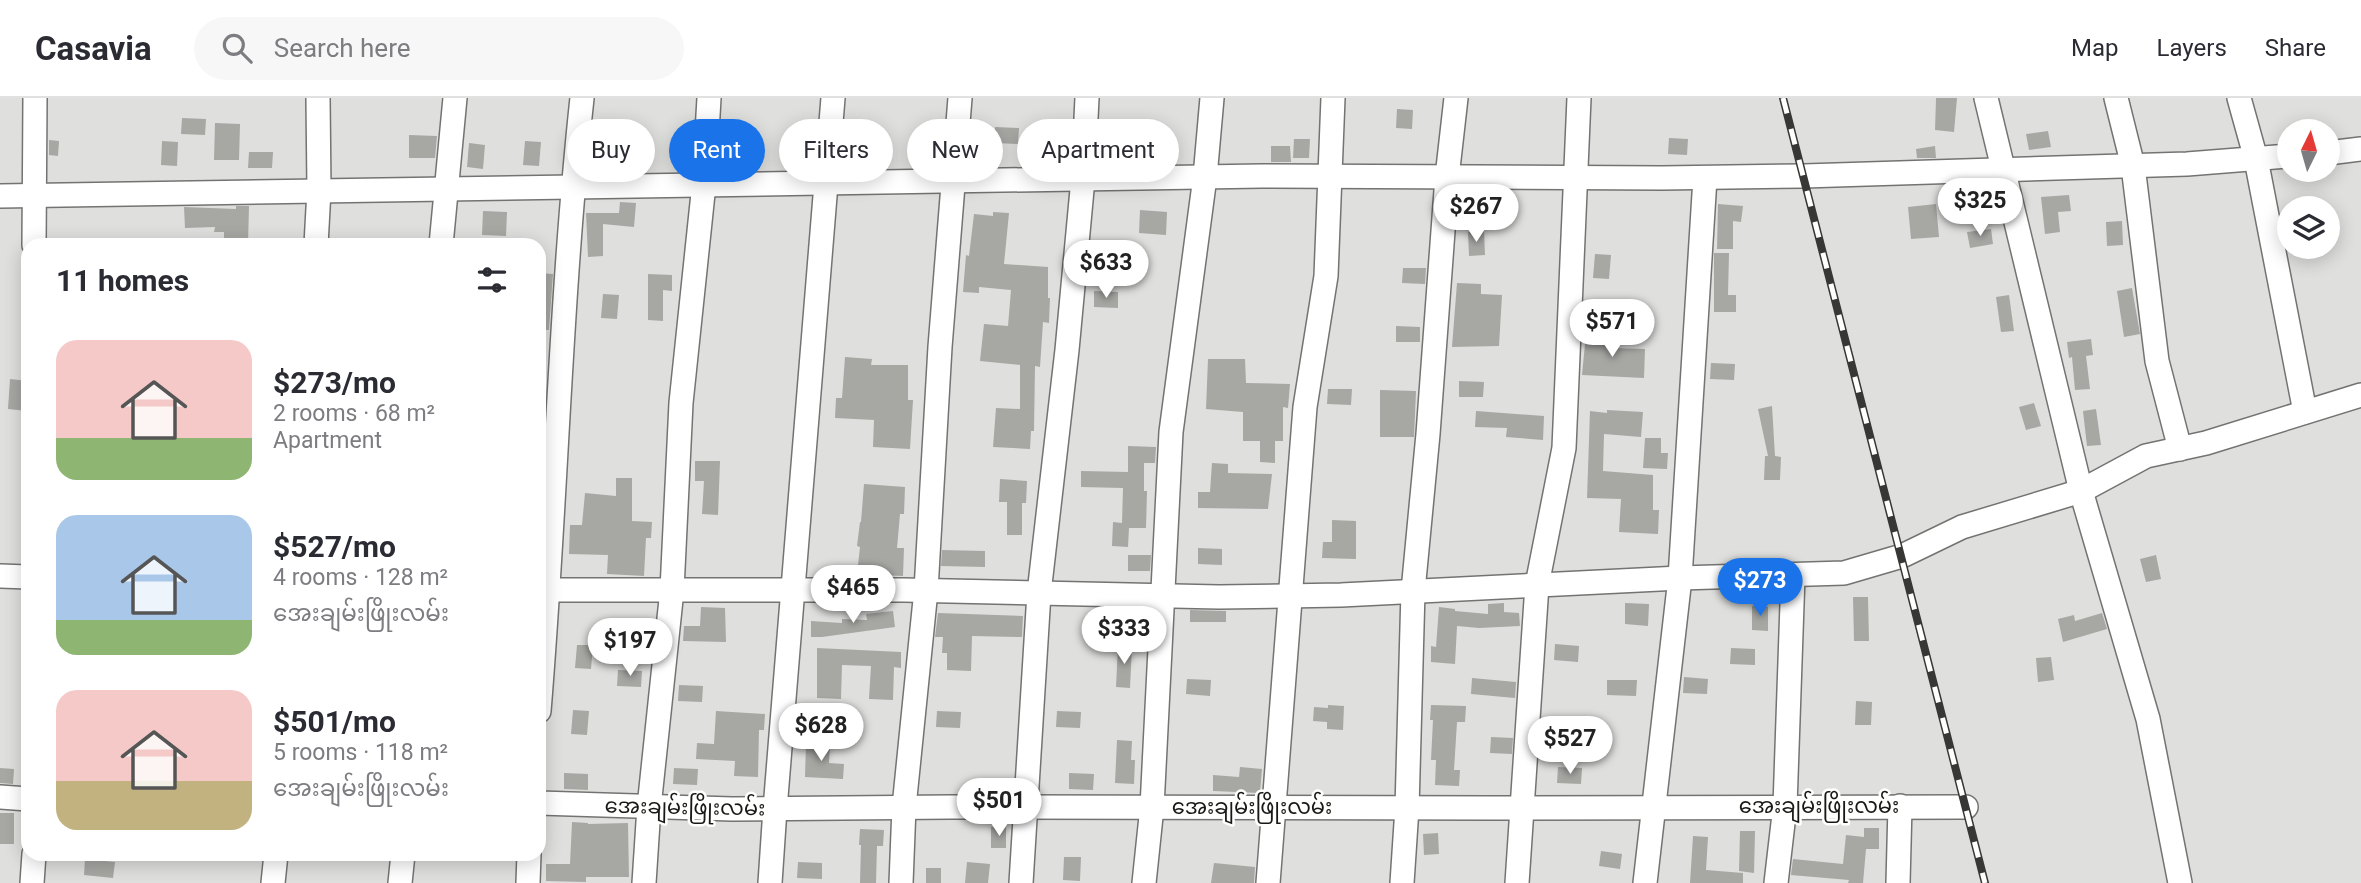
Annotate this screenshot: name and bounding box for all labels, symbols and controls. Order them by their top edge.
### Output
search box [194,17,684,80]
text: Casavia [35,29,152,68]
icon: search [218,29,256,67]
text: Search here [274,33,411,63]
text: Map [2071,34,2119,62]
text: Layers [2157,34,2227,62]
text: Share [2265,34,2326,62]
chip: Buy [567,119,655,182]
chip: Rent [669,119,765,182]
chip: Filters [779,119,893,182]
chip: New [907,119,1003,182]
chip: Apartment [1017,119,1179,182]
north arrow [2277,119,2340,182]
map controls [2277,119,2340,259]
pin: $325 [1939,178,2021,238]
pin: $267 [1435,184,1517,244]
text: $325 [1954,187,2006,214]
text: $267 [1450,193,1502,220]
button: layers [2277,196,2340,259]
pin: $633 [1065,240,1147,300]
text: $633 [1080,249,1132,276]
icon: filters [473,261,511,299]
text: 11 homes [56,263,189,298]
pin: $571 [1571,300,1653,359]
text: $571 [1586,308,1638,335]
text: $273/mo [273,365,396,400]
icon: home [112,368,196,452]
text: 2 rooms · 68 m² [273,400,435,427]
text: Apartment [273,427,382,454]
text: $527/mo [273,529,396,564]
icon: home [112,543,196,627]
pin: $273 [1719,559,1801,618]
text: 4 rooms · 128 m² [273,564,448,591]
pin: $465 [812,566,894,625]
text: $273 [1734,567,1786,594]
text: $465 [827,574,879,601]
text: အေးချမ်းဖြိုးလမ်း [273,600,449,627]
pin: $333 [1083,606,1165,666]
text: $333 [1098,615,1150,642]
pin: $197 [589,618,671,678]
text: $197 [604,627,656,654]
text: $501/mo [273,704,396,739]
pin: $628 [780,704,862,763]
text: $628 [795,712,847,739]
pin: $527 [1529,716,1611,776]
icon: home [112,718,196,802]
text: $527 [1544,725,1596,752]
text: 5 rooms · 118 m² [273,739,448,766]
text: အေးချမ်းဖြိုးလမ်း [273,775,449,802]
pin: $501 [958,778,1040,838]
text: $501 [973,787,1025,814]
street label: အေးချမ်းဖြိုးလမ်း [604,790,766,826]
street label: အေးချမ်းဖြိုးလမ်း [1739,790,1899,824]
street label: အေးချမ်းဖြိုးလမ်း [1172,791,1332,825]

